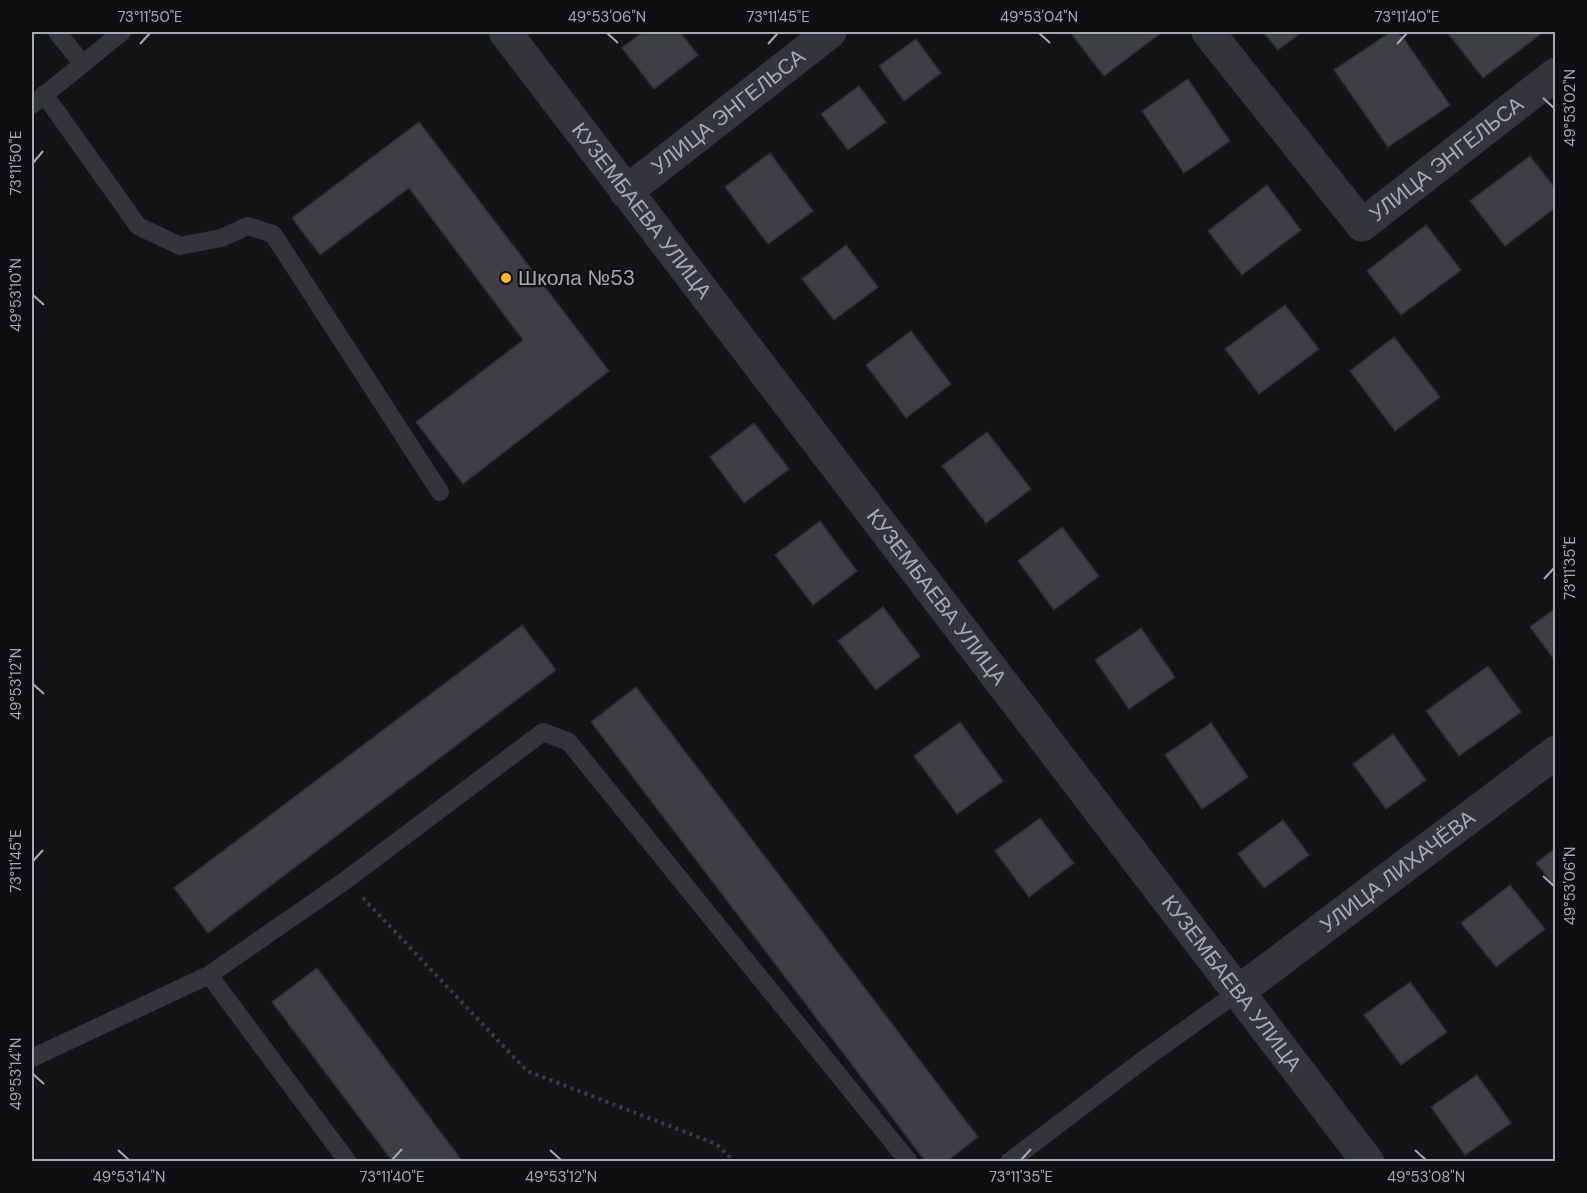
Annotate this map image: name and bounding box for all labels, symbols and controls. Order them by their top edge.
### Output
text: 73°11'50"E [117,7,183,27]
text: 49°53'06"N [568,7,646,27]
text: 73°11'45"E [746,7,810,27]
text: 49°53'04"N [1000,7,1078,27]
text: 73°11'40"E [1375,7,1439,27]
street label: УЛИЦА ЭНГЕЛЬСА [646,43,811,181]
text: 49°53'02"N [1560,69,1580,147]
street label: УЛИЦА ЭНГЕЛЬСА [1364,90,1529,228]
street label: КУЗЕМБАЕВА УЛИЦА [565,117,718,305]
text: 73°11'50"E [6,130,26,196]
text: 49°53'10"N [6,258,26,332]
place label: Школа №53 [518,264,635,292]
marker: Школа №53 [499,271,513,285]
street label: КУЗЕМБАЕВА УЛИЦА [860,503,1013,691]
text: 73°11'35"E [1560,536,1580,600]
text: 49°53'12"N [6,648,26,720]
street label: УЛИЦА ЛИХАЧЁВА [1314,804,1481,939]
text: 73°11'45"E [6,829,26,893]
text: 49°53'06"N [1560,847,1580,925]
street label: КУЗЕМБАЕВА УЛИЦА [1155,889,1308,1077]
text: 49°53'14"N [6,1038,26,1110]
text: 49°53'14"N [93,1167,165,1187]
text: 73°11'40"E [360,1167,424,1187]
text: 49°53'12"N [525,1167,597,1187]
text: 73°11'35"E [989,1167,1053,1187]
text: 49°53'08"N [1387,1167,1465,1187]

